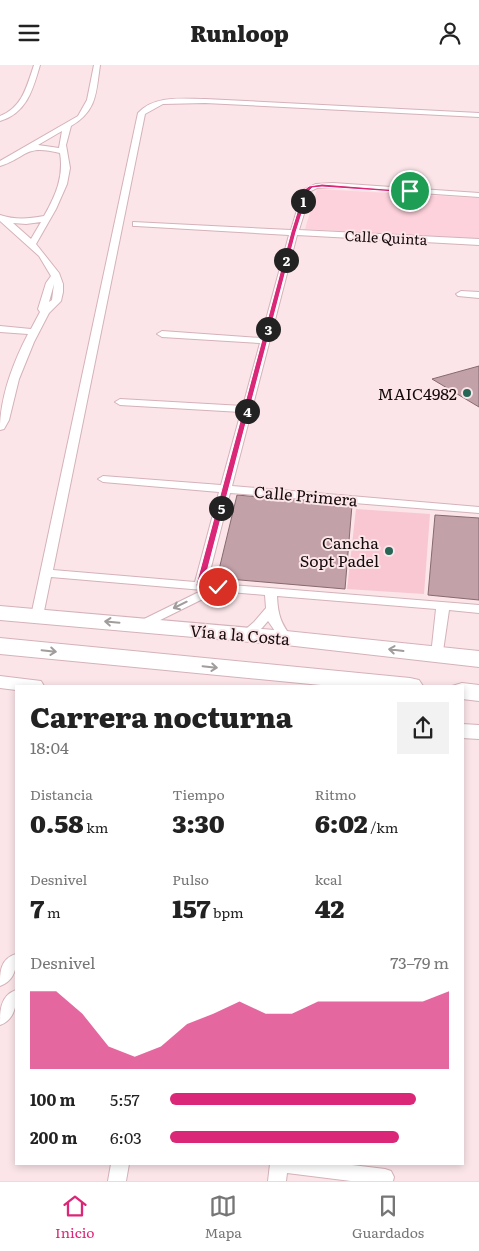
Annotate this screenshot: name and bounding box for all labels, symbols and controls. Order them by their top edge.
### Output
text: Runloop [190,16,289,49]
icon: menu [15,19,43,47]
icon: person [436,19,464,47]
pin [389,170,431,212]
icon: arrive [396,177,424,205]
pin: 1 [290,189,316,213]
text: 1 [301,191,306,211]
street label: Calle Quinta [344,225,428,249]
pin: 2 [274,247,298,273]
text: 2 [283,250,290,270]
pin: 3 [256,317,280,341]
text: 3 [265,319,272,339]
place label: MAIC4982 [378,381,457,405]
marker: MAIC4982 [461,387,473,399]
pin: 4 [234,399,260,423]
text: 4 [243,401,252,421]
street label: Calle Primera [253,479,359,512]
pin: 5 [208,495,234,521]
text: 5 [218,498,225,518]
place label: Cancha Sopt Padel [300,530,379,572]
marker: Cancha Sopt Padel [383,545,395,557]
pin [197,566,239,608]
icon: check [204,573,232,601]
one-way arrow [173,601,188,610]
one-way arrow [104,618,120,627]
street label: Vía a la Costa [189,618,291,650]
one-way arrow [388,645,404,655]
one-way arrow [40,646,56,656]
one-way arrow [202,662,218,672]
text: Carrera nocturna [30,695,293,737]
button: share [397,702,449,754]
text: 18:04 [30,735,69,759]
text: Distancia [30,784,93,804]
text: Tiempo [172,784,225,804]
text: Ritmo [315,784,356,804]
text: 0.58 [30,804,84,841]
text: 3:30 [172,804,225,841]
text: 6:02 [315,804,368,841]
text: km [84,817,108,837]
text: /km [368,817,398,837]
text: Desnivel [30,869,87,889]
text: Pulso [172,869,209,889]
text: kcal [315,869,342,889]
text: 7 [30,889,44,926]
text: 157 [172,889,210,926]
text: 42 [315,889,344,926]
text: m [44,902,61,922]
text: bpm [210,902,244,922]
text: Desnivel [30,950,95,974]
text: 73–79 m [390,950,449,974]
text: 100 m [30,1087,76,1111]
text: 5:57 [110,1087,140,1111]
text: 200 m [30,1125,77,1149]
text: 6:03 [110,1125,142,1149]
tab: Inicio [55,1192,95,1242]
tab: Mapa [205,1192,242,1242]
tab: Guardados [352,1192,424,1242]

